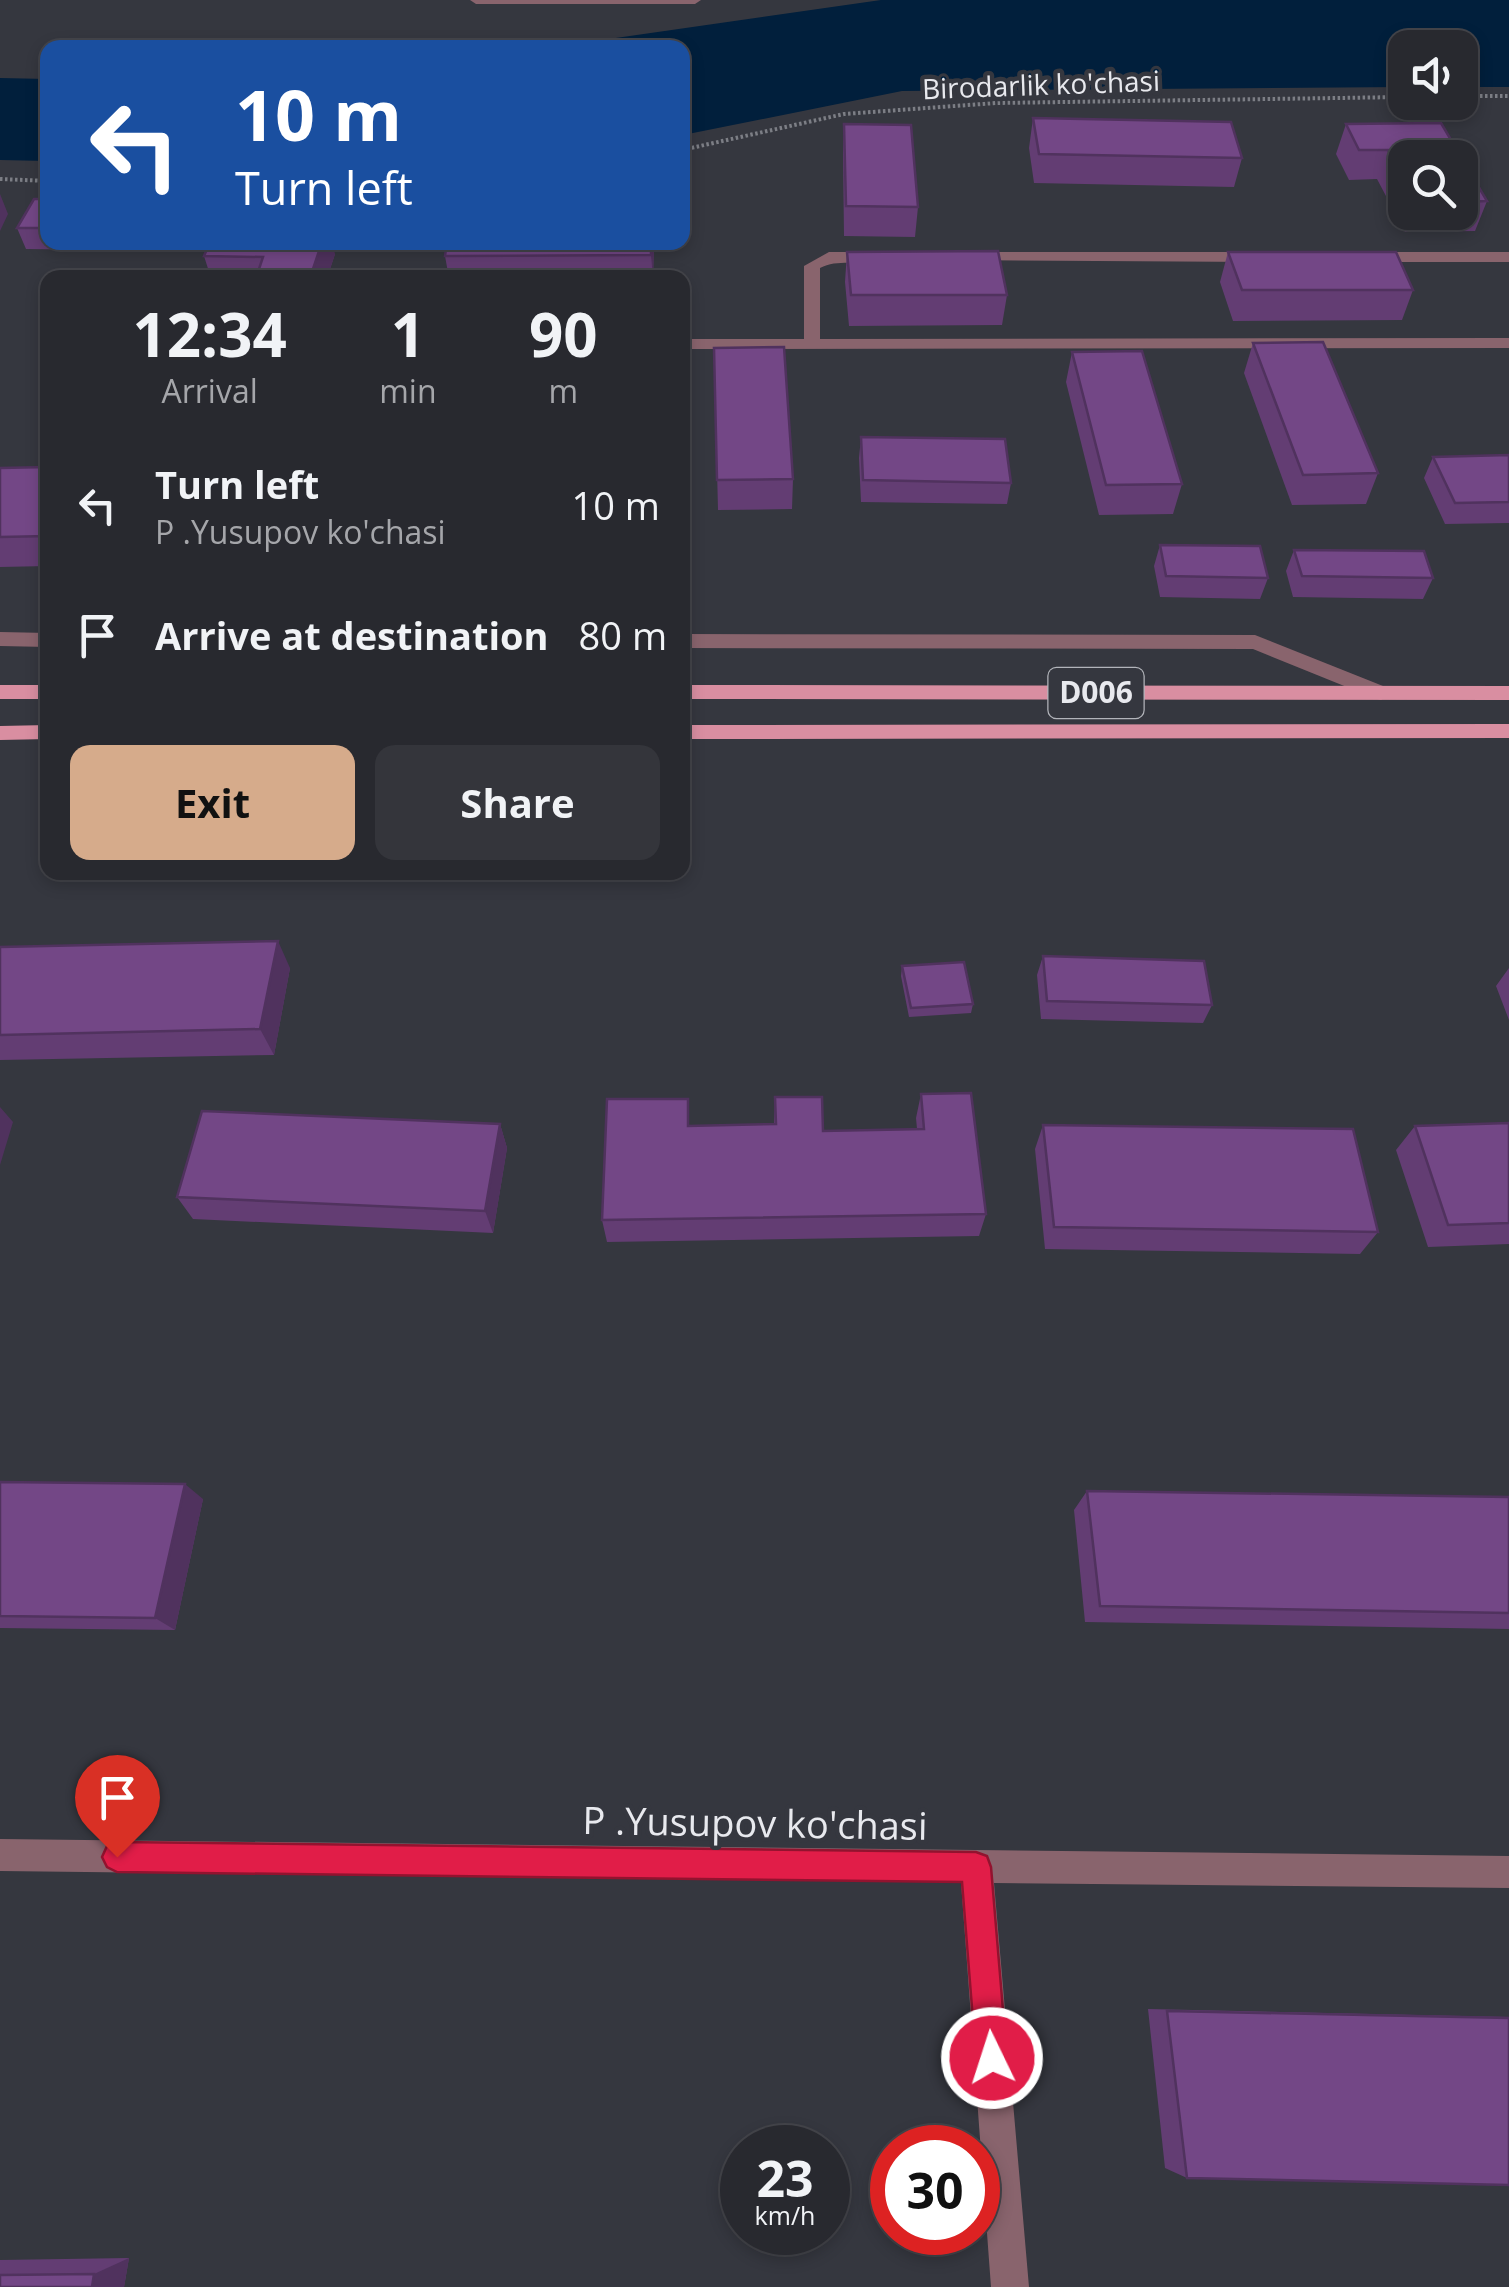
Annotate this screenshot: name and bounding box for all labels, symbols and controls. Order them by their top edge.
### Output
map controls [1388,30,1478,230]
button: sound [1388,30,1478,120]
street label: Birodarlik ko'chasi [921,61,1161,107]
text: 10 m [235,66,402,162]
icon: left [70,80,200,210]
button: search [1388,140,1478,230]
text: Turn left [235,157,413,218]
text: 12:34 [132,293,287,375]
text: 1 [391,293,425,375]
text: 90 [529,293,598,375]
text: Arrival [161,369,258,412]
text: min [379,369,437,412]
text: m [548,369,578,412]
text: Turn left [155,458,319,510]
icon: left [70,478,125,533]
text: 10 m [571,479,660,531]
text: P .Yusupov ko'chasi [155,510,446,553]
icon: arrive [70,608,125,663]
text: Arrive at destination [155,609,549,661]
text: 80 m [579,609,667,661]
road number: D006 [1048,668,1144,718]
button: Exit [70,745,355,860]
button: Share [375,745,660,860]
pin [75,1755,160,1858]
icon: arrive [90,1770,145,1825]
street label: P .Yusupov ko'chasi [582,1793,928,1851]
position arrow [940,2006,1044,2110]
speed limit sign: 30 [870,2125,1000,2255]
text: 23 [756,2144,814,2212]
text: km/h [755,2198,815,2232]

